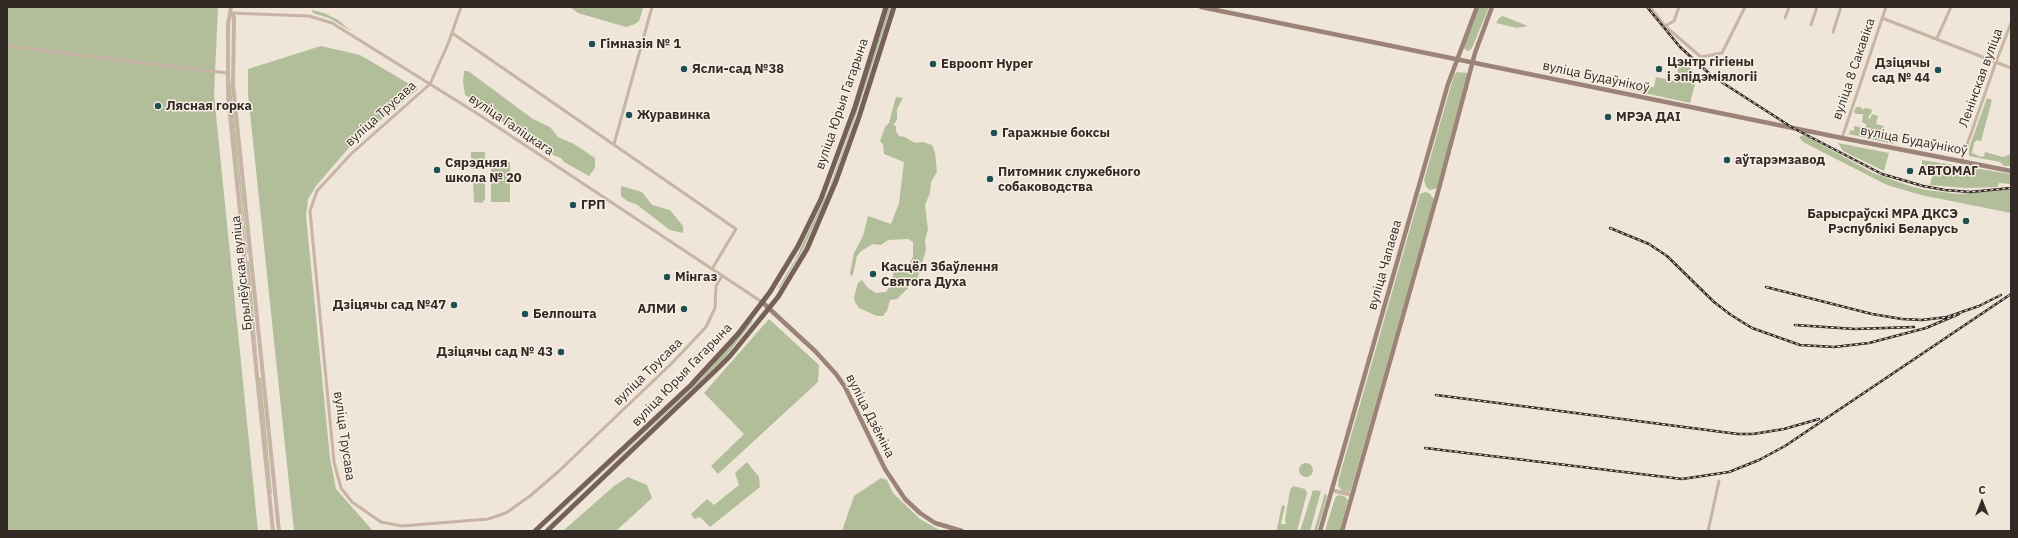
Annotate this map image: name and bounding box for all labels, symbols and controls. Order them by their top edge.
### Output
street label: вуліца 8 Сакавіка [1829,16,1879,122]
street label: Ленінская вуліца [1956,27,2006,129]
place label: Гімназія № 1 [600,36,681,52]
street label: вуліца Юрыя Гагарына [812,36,872,172]
marker: Гімназія № 1 [587,39,597,49]
place label: Цэнтр гігіены і эпідэміялогіі [1667,54,1757,85]
place label: Дзіцячы сад № 44 [1872,55,1930,86]
place label: Евроопт Hyper [941,56,1033,72]
street label: вуліца Будаўнікоў [1541,58,1651,96]
marker: Евроопт Hyper [928,59,938,69]
place label: Ясли-сад №38 [692,61,784,77]
marker: Ясли-сад №38 [679,64,689,74]
marker: Цэнтр гігіены і эпідэміялогіі [1654,64,1664,74]
marker: Дзіцячы сад № 44 [1933,65,1943,75]
street label: вуліца Трусава [342,78,420,150]
street label: вуліца Галіцкага [466,91,556,159]
place label: Лясная горка [166,98,252,114]
marker: Лясная горка [153,101,163,111]
place label: Журавинка [637,107,710,123]
place label: МРЭА ДАІ [1616,109,1681,125]
marker: Журавинка [624,110,634,120]
marker: МРЭА ДАІ [1603,112,1613,122]
street label: вуліца Будаўнікоў [1859,123,1969,159]
place label: Гаражные боксы [1002,125,1110,141]
marker: Гаражные боксы [989,128,999,138]
place label: аўтарэмзавод [1735,152,1825,168]
place label: Сярэдняя школа № 20 [445,155,522,186]
marker: аўтарэмзавод [1722,155,1732,165]
place label: АВТОМАГ [1918,163,1978,179]
place label: Питомник служебного собаководства [998,164,1141,195]
marker: Сярэдняя школа № 20 [432,165,442,175]
marker: АВТОМАГ [1905,166,1915,176]
marker: Питомник служебного собаководства [985,174,995,184]
place label: ГРП [581,197,605,213]
marker: ГРП [568,200,578,210]
place label: Барысраўскі МРА ДКСЭ Рэспублікі Беларусь [1807,206,1958,237]
street label: Брылёўская вуліца [228,215,256,331]
marker: Барысраўскі МРА ДКСЭ Рэспублікі Беларусь [1961,216,1971,226]
street label: вуліца Чапаева [1365,218,1405,312]
place label: Касцёл Збаўлення Святога Духа [881,259,998,290]
place label: Мінгаз [675,269,717,285]
marker: Касцёл Збаўлення Святога Духа [868,269,878,279]
marker: Мінгаз [662,272,672,282]
place label: Дзіцячы сад №47 [333,297,446,313]
marker: Дзіцячы сад №47 [449,300,459,310]
place label: АЛМИ [637,301,676,317]
marker: АЛМИ [679,304,689,314]
place label: Белпошта [533,306,597,322]
marker: Белпошта [520,309,530,319]
street label: вуліца Юрыя Гагарына [629,320,735,430]
street label: вуліца Трусава [610,335,686,409]
place label: Дзіцячы сад № 43 [437,344,553,360]
marker: Дзіцячы сад № 43 [556,347,566,357]
street label: вуліца Дзёміна [842,372,898,460]
street label: вуліца Трусава [330,390,358,482]
north arrow [1962,482,2002,522]
text: С [1978,483,1986,497]

